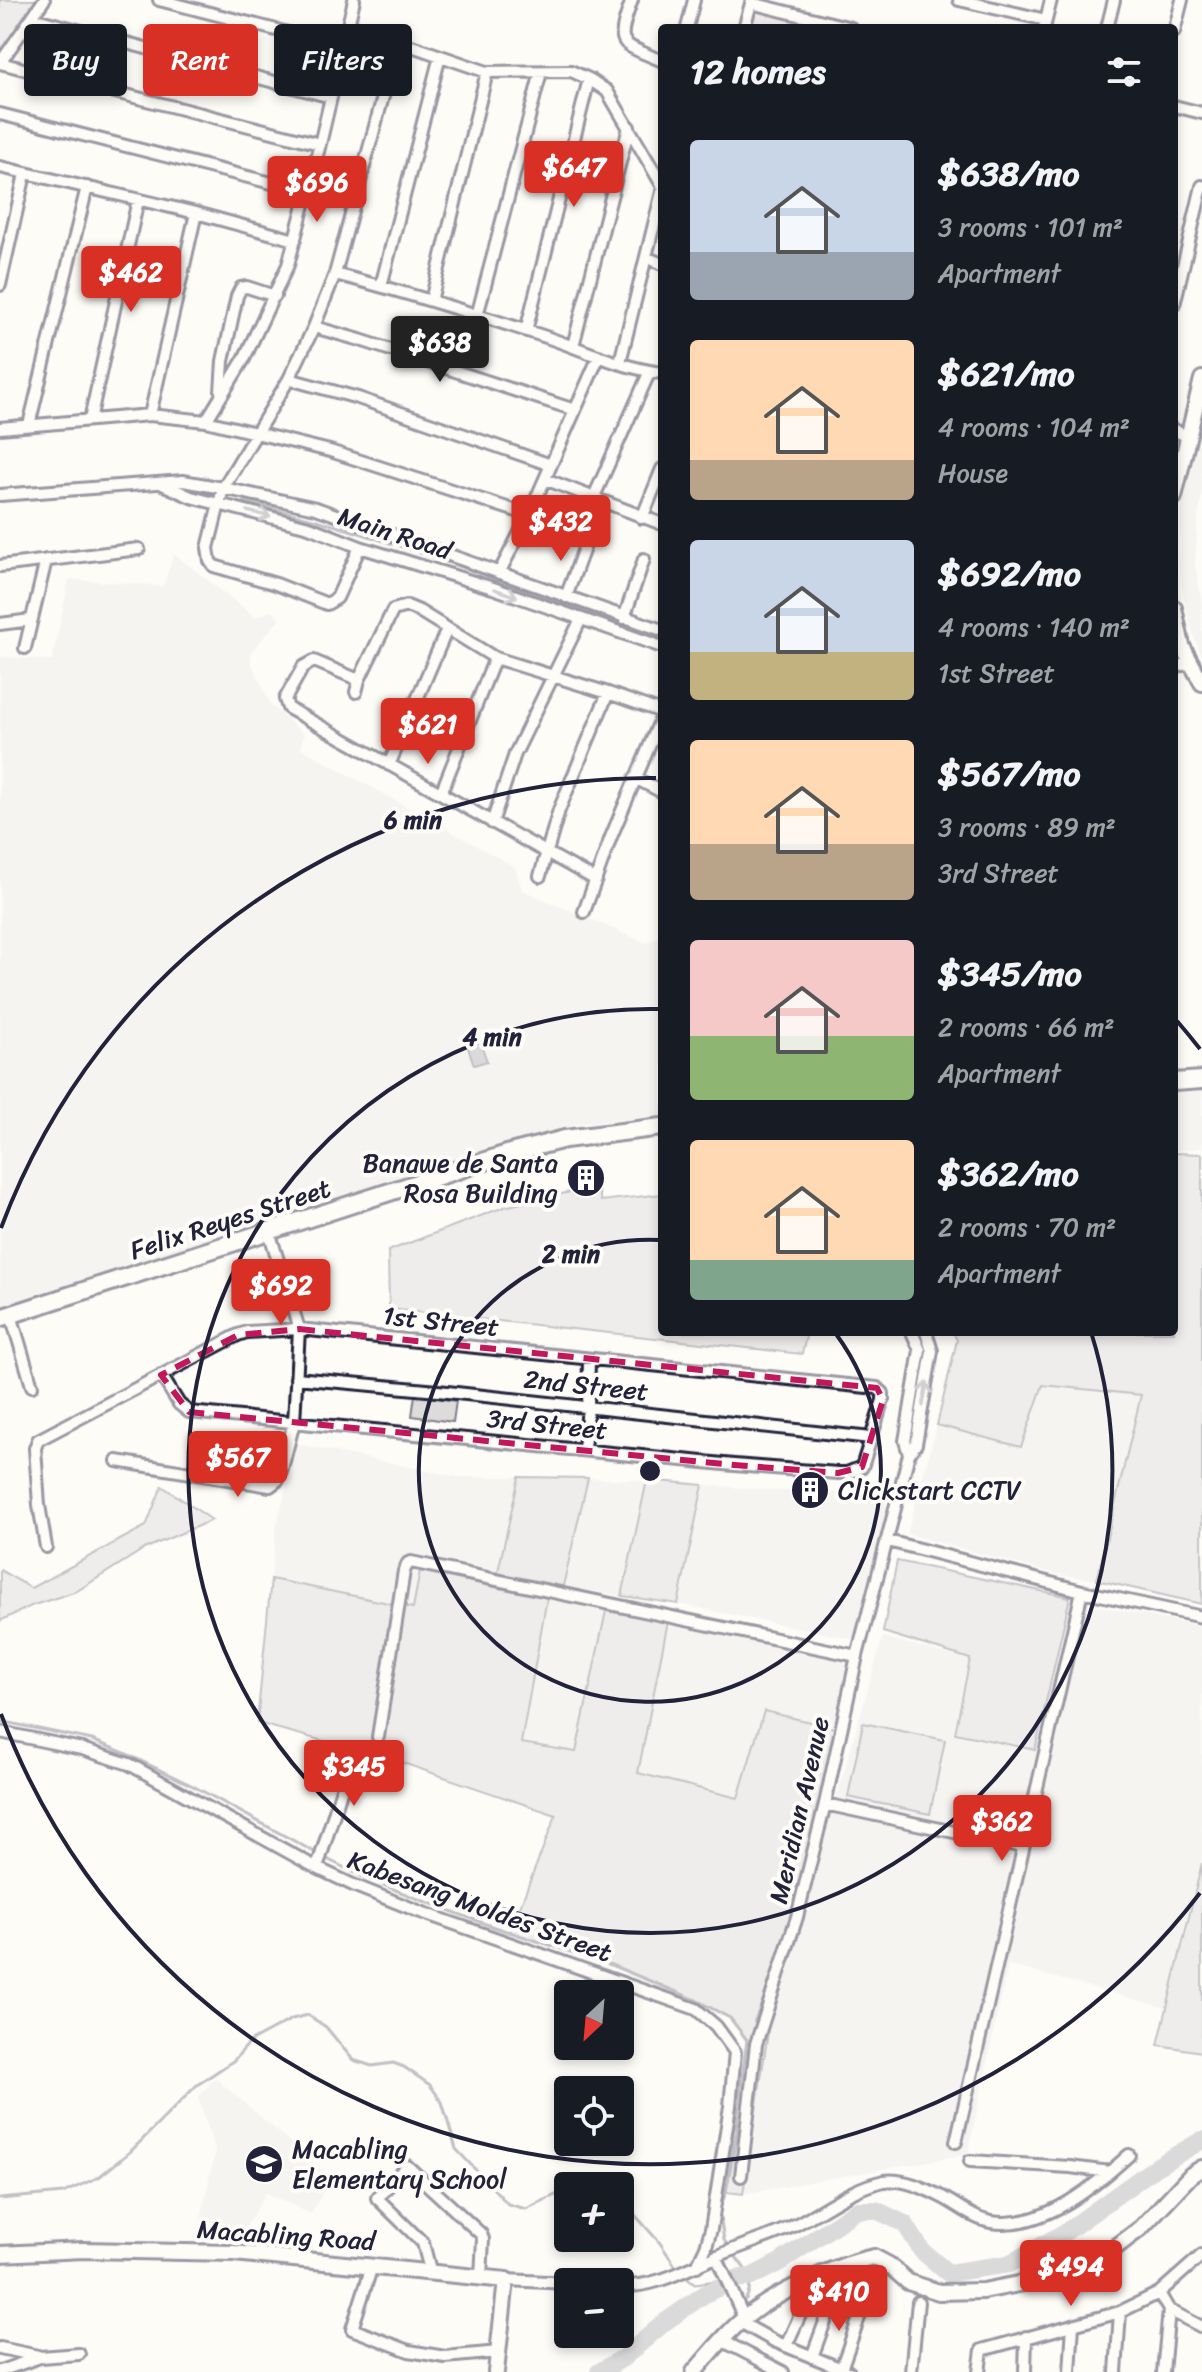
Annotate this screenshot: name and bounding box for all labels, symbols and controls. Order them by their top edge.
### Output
chip: Buy [24,24,127,96]
chip: Rent [143,24,258,96]
chip: Filters [274,24,412,96]
text: 12 homes [690,42,826,102]
icon: filters [1102,50,1146,94]
pin: $647 [527,141,621,209]
text: $647 [542,144,606,190]
text: $638/mo [938,144,1080,204]
pin: $696 [270,156,364,224]
text: $696 [286,159,349,205]
icon: home [754,172,850,268]
text: 3 rooms · 101 m² [938,204,1123,250]
pin: $462 [84,246,178,314]
text: $462 [99,249,163,295]
text: Apartment [938,250,1061,296]
pin: $638 [393,316,487,384]
text: $638 [409,319,471,365]
text: $621/mo [938,344,1075,404]
icon: home [754,372,850,468]
text: 4 rooms · 104 m² [938,404,1130,450]
text: House [938,450,1008,496]
street label: Main Road [332,493,460,574]
pin: $432 [514,495,608,563]
text: $432 [529,498,593,544]
one-way arrow [245,507,271,522]
text: $692/mo [938,544,1081,604]
icon: home [754,572,850,668]
one-way arrow [493,586,518,601]
text: 4 rooms · 140 m² [938,604,1130,650]
text: 1st Street [938,650,1055,696]
pin: $621 [381,698,475,766]
text: $621 [399,701,457,747]
text: $567/mo [938,744,1081,804]
icon: home [754,772,850,868]
text: 6 min [383,799,442,841]
text: 3 rooms · 89 m² [938,804,1116,850]
text: 3rd Street [938,850,1059,896]
text: $345/mo [938,944,1082,1004]
icon: home [754,972,850,1068]
text: 2 rooms · 66 m² [938,1004,1114,1050]
text: 4 min [462,1016,522,1058]
text: Apartment [938,1050,1061,1096]
place label: Banawe de Santa Rosa Building [363,1140,558,1216]
text: $362/mo [938,1144,1079,1204]
building icon: Banawe de Santa Rosa Building [565,1157,607,1199]
street label: Felix Reyes Street [123,1165,337,1273]
icon: home [754,1172,850,1268]
text: 2 rooms · 70 m² [938,1204,1116,1250]
text: 2 min [541,1233,600,1275]
text: Apartment [938,1250,1061,1296]
pin: $692 [234,1259,328,1327]
text: $692 [249,1262,313,1308]
street label: 1st Street [381,1292,501,1350]
street label: 2nd Street [521,1356,651,1414]
one-way arrow [918,1382,933,1407]
street label: 3rd Street [484,1395,610,1453]
pin: $567 [191,1431,285,1499]
text: $567 [207,1434,270,1480]
centre of rings [636,1457,664,1485]
place label: Clickstart CCTV [838,1467,1022,1513]
building icon: Clickstart CCTV [789,1469,831,1511]
street label: Meridian Avenue [755,1712,843,1908]
pin: $345 [307,1740,401,1808]
text: $345 [322,1743,386,1789]
pin: $362 [955,1795,1049,1863]
text: $362 [971,1798,1033,1844]
street label: Kabesang Moldes Street [341,1837,619,1975]
north arrow [554,1980,634,2060]
map controls [554,1980,634,2348]
button: locate [554,2076,634,2156]
place label: Macabling Elementary School [292,2126,507,2202]
school or university icon: Macabling Elementary School [243,2143,285,2185]
button: + [554,2172,634,2252]
street label: Macabling Road [195,2206,379,2264]
pin: $494 [1024,2240,1118,2308]
text: $494 [1038,2243,1104,2289]
pin: $410 [792,2265,886,2333]
button: − [554,2268,634,2348]
text: $410 [808,2268,870,2314]

